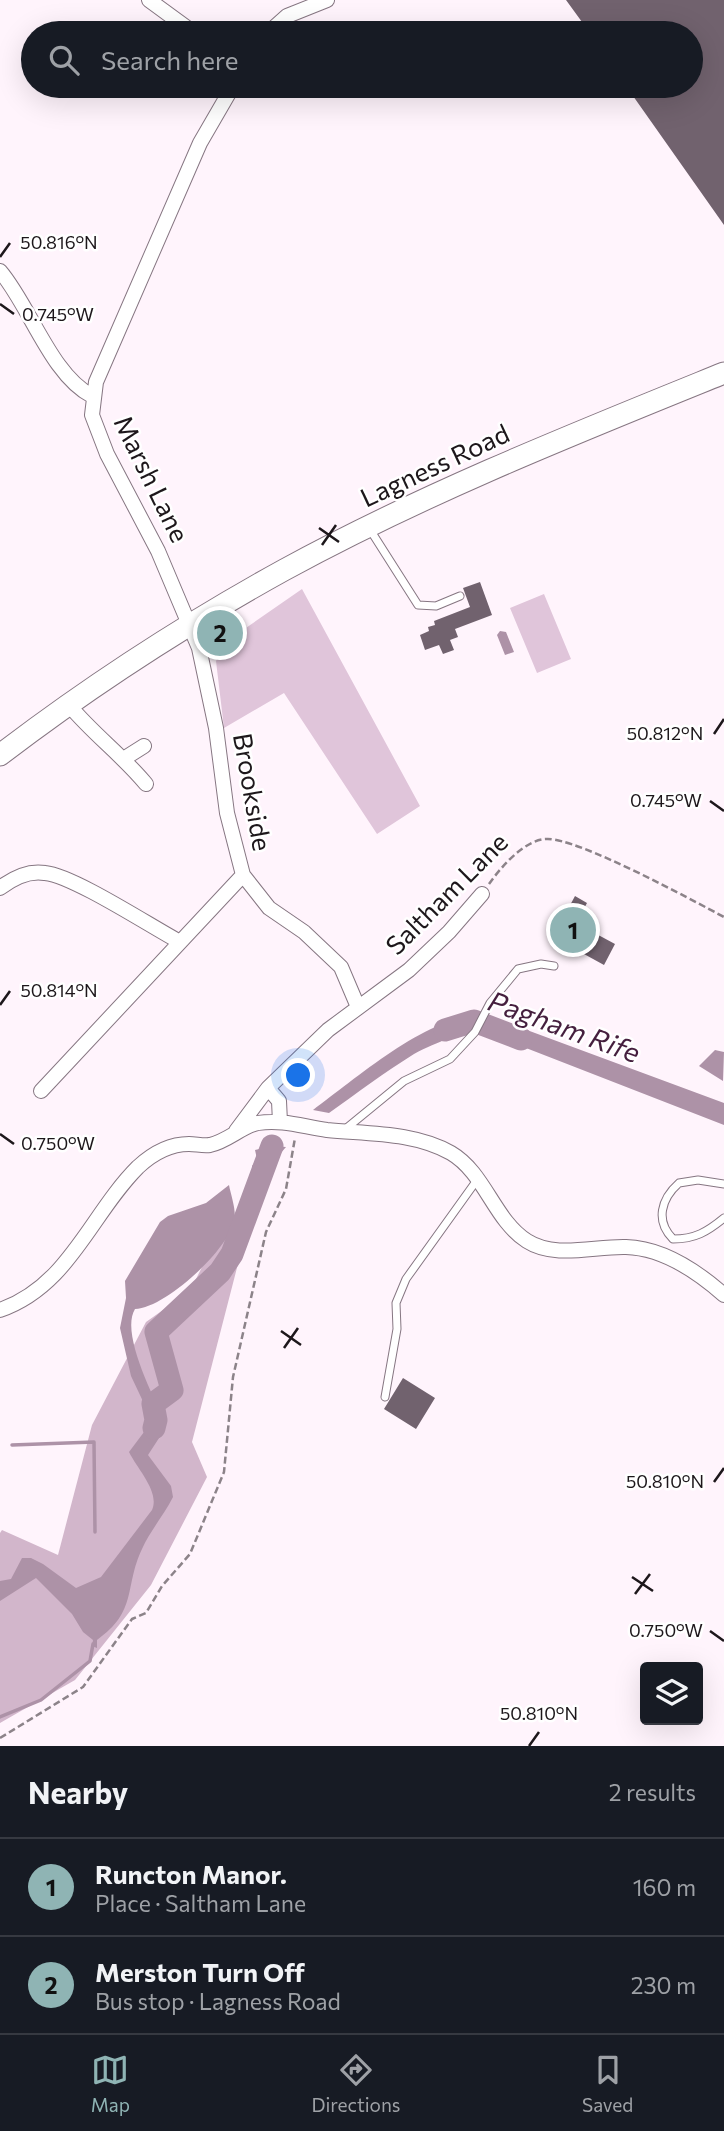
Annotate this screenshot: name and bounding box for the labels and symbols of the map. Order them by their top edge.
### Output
text: 50.816°N [20,231,98,253]
text: 0.745°W [22,303,94,325]
street label: Marsh Lane [108,410,196,547]
street label: Lagness Road [355,417,514,513]
pin: 2 [197,607,243,659]
text: 50.812°N [627,722,703,744]
street label: Brookside [228,730,279,853]
text: 0.745°W [630,789,702,811]
street label: Saltham Lane [379,826,513,960]
pin: 1 [550,904,596,956]
text: 50.814°N [20,979,98,1001]
water label: Pagham Rife [484,983,645,1069]
your location [281,1058,315,1092]
text: 0.750°W [21,1132,95,1154]
text: 50.810°N [626,1470,704,1492]
text: 0.750°W [629,1619,703,1641]
text: 50.810°N [500,1702,578,1724]

